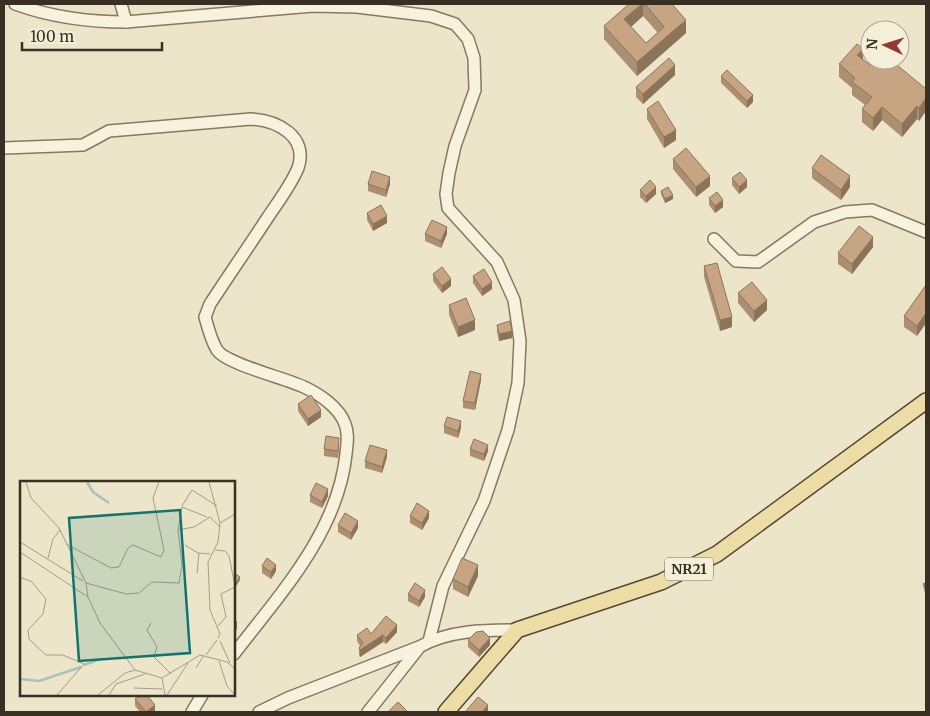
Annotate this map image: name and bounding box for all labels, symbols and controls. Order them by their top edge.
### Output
scale bar [22,20,162,52]
north arrow [860,20,910,70]
text: 100 m [30,27,74,46]
text: N [863,38,881,50]
inset map [20,481,235,696]
road number: NR21 [665,558,713,580]

